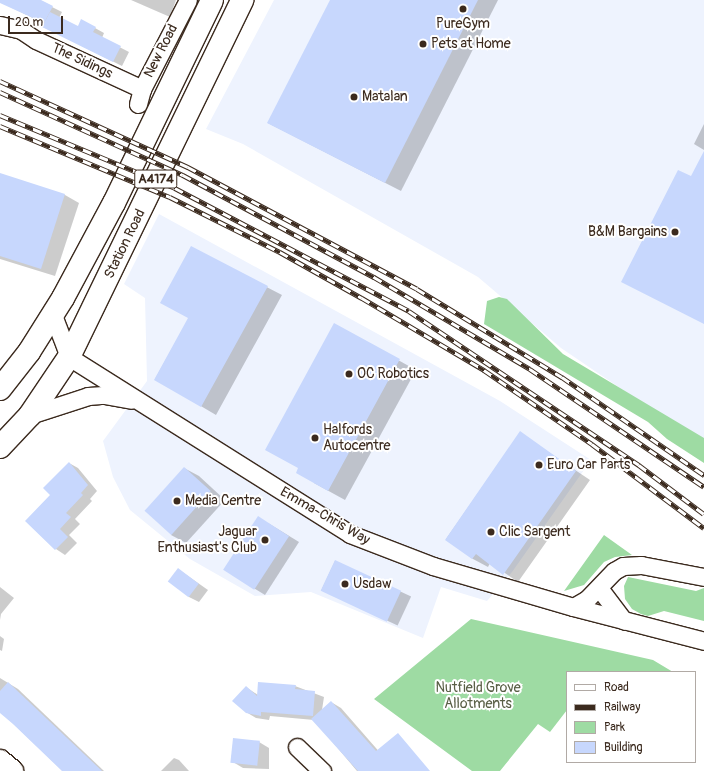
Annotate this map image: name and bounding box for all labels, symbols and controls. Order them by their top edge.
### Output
marker: PureGym [458,4,468,14]
scale bar [10,8,65,34]
text: 20 m [15,15,43,30]
place label: PureGym [436,16,490,32]
street label: New Road [140,21,182,81]
place label: Pets at Home [431,36,511,52]
marker: Pets at Home [418,39,428,49]
street label: The Sidings [49,40,115,82]
place label: Matalan [362,89,408,105]
marker: Matalan [349,92,359,102]
road number: A4174 [134,168,178,190]
street label: Station Road [101,206,149,282]
place label: B&M Bargains [588,224,667,240]
marker: B&M Bargains [670,227,680,237]
place label: OC Robotics [357,366,429,382]
marker: OC Robotics [344,369,354,379]
place label: Halfords Autocentre [323,422,391,454]
marker: Halfords Autocentre [310,433,320,443]
place label: Euro Car Parts [547,457,630,473]
marker: Euro Car Parts [534,460,544,470]
street label: Emma-Chris Way [277,483,373,549]
place label: Media Centre [185,493,261,509]
marker: Media Centre [172,496,182,506]
place label: Jaguar Enthusiast's Club [158,524,257,556]
place label: Clic Sargent [499,524,570,540]
marker: Clic Sargent [486,527,496,537]
marker: Jaguar Enthusiast's Club [260,535,270,545]
place label: Usdaw [353,576,391,592]
marker: Usdaw [340,579,350,589]
legend [566,671,696,763]
park label: Nutfield Grove Allotments [435,680,521,712]
text: Road [604,680,629,695]
text: Railway [604,700,640,715]
text: Park [604,720,625,735]
text: Building [604,740,643,755]

